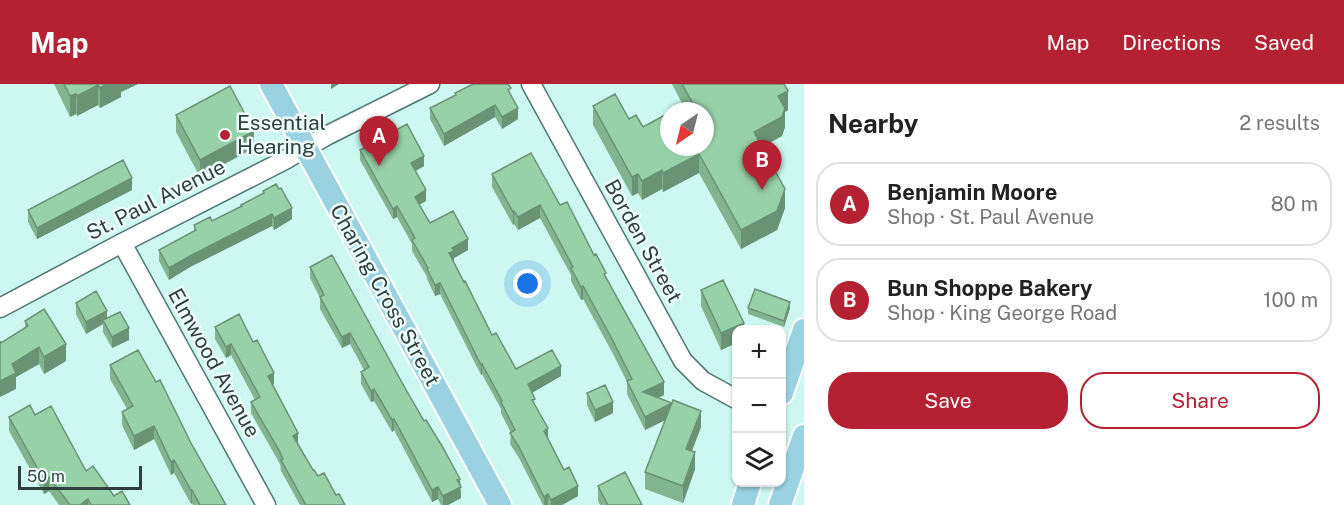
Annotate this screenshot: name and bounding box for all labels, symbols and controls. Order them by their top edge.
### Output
text: Map [30,26,89,59]
text: Map [1047,30,1089,55]
text: Directions [1122,30,1221,55]
text: Saved [1254,30,1314,55]
north arrow [660,102,714,156]
text: Nearby [828,108,918,139]
place label: Essential Hearing [237,110,326,159]
text: 2 results [1239,111,1320,135]
pin: A [360,116,398,166]
marker: Essential Hearing [218,128,232,142]
pin: B [742,141,782,190]
street label: St. Paul Avenue [82,154,229,245]
street label: Borden Street [599,175,688,307]
text: Benjamin Moore [887,179,1057,205]
text: A [842,192,857,216]
text: 80 m [1271,192,1318,216]
street label: Charing Cross Street [325,200,446,390]
text: Shop · St. Paul Avenue [887,205,1094,229]
your location [513,269,542,298]
text: Bun Shoppe Bakery [887,275,1093,301]
street label: Elmwood Avenue [163,284,266,442]
text: B [843,288,856,312]
text: 100 m [1263,288,1318,312]
text: Shop · King George Road [887,301,1117,325]
map controls [732,325,786,487]
button: + [732,325,786,379]
button: Save [828,372,1068,429]
button: Share [1080,372,1320,429]
button: − [732,379,786,433]
button: layers [732,433,786,487]
scale bar [18,463,142,490]
text: 50 m [27,467,65,486]

